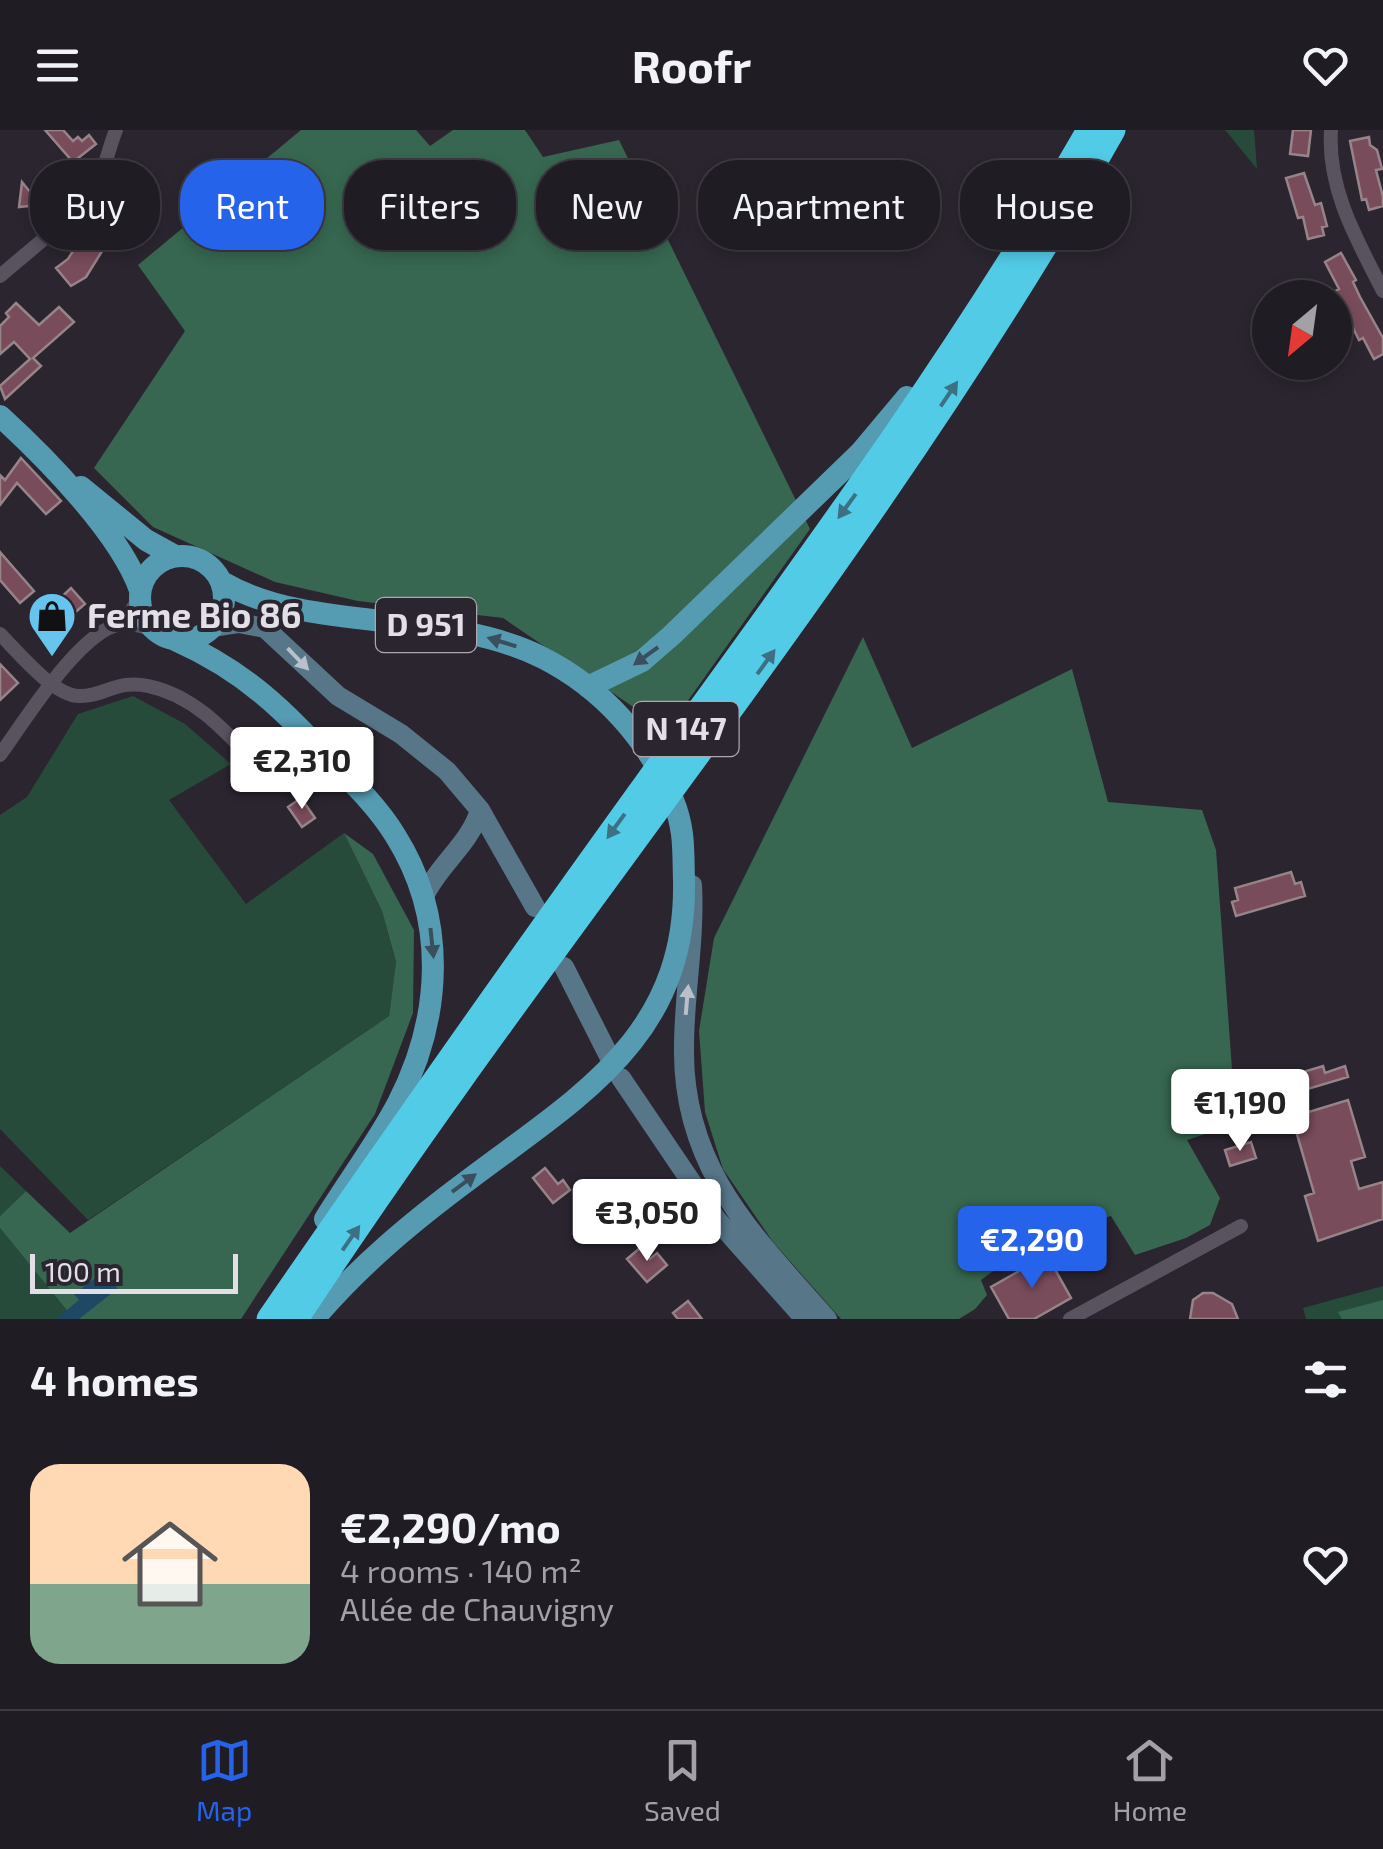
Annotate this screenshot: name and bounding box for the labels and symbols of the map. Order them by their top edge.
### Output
north arrow [1252,280,1352,380]
one-way arrow [940,381,958,408]
one-way arrow [838,493,858,519]
shop icon: Ferme Bio 86 [26,590,78,658]
place label: Ferme Bio 86 [87,593,301,635]
road number: D 951 [376,598,476,652]
one-way arrow [486,634,516,649]
one-way arrow [286,646,309,670]
one-way arrow [633,646,659,665]
one-way arrow [755,649,775,675]
road number: N 147 [634,702,738,756]
pin: €2,310 [221,727,383,812]
one-way arrow [606,813,626,839]
one-way arrow [424,927,440,959]
one-way arrow [680,983,696,1015]
pin: €1,190 [1159,1069,1321,1154]
one-way arrow [451,1174,477,1194]
pin: €3,050 [566,1179,728,1264]
pin: €2,290 [951,1206,1113,1291]
one-way arrow [341,1225,360,1252]
scale bar [30,1249,238,1294]

